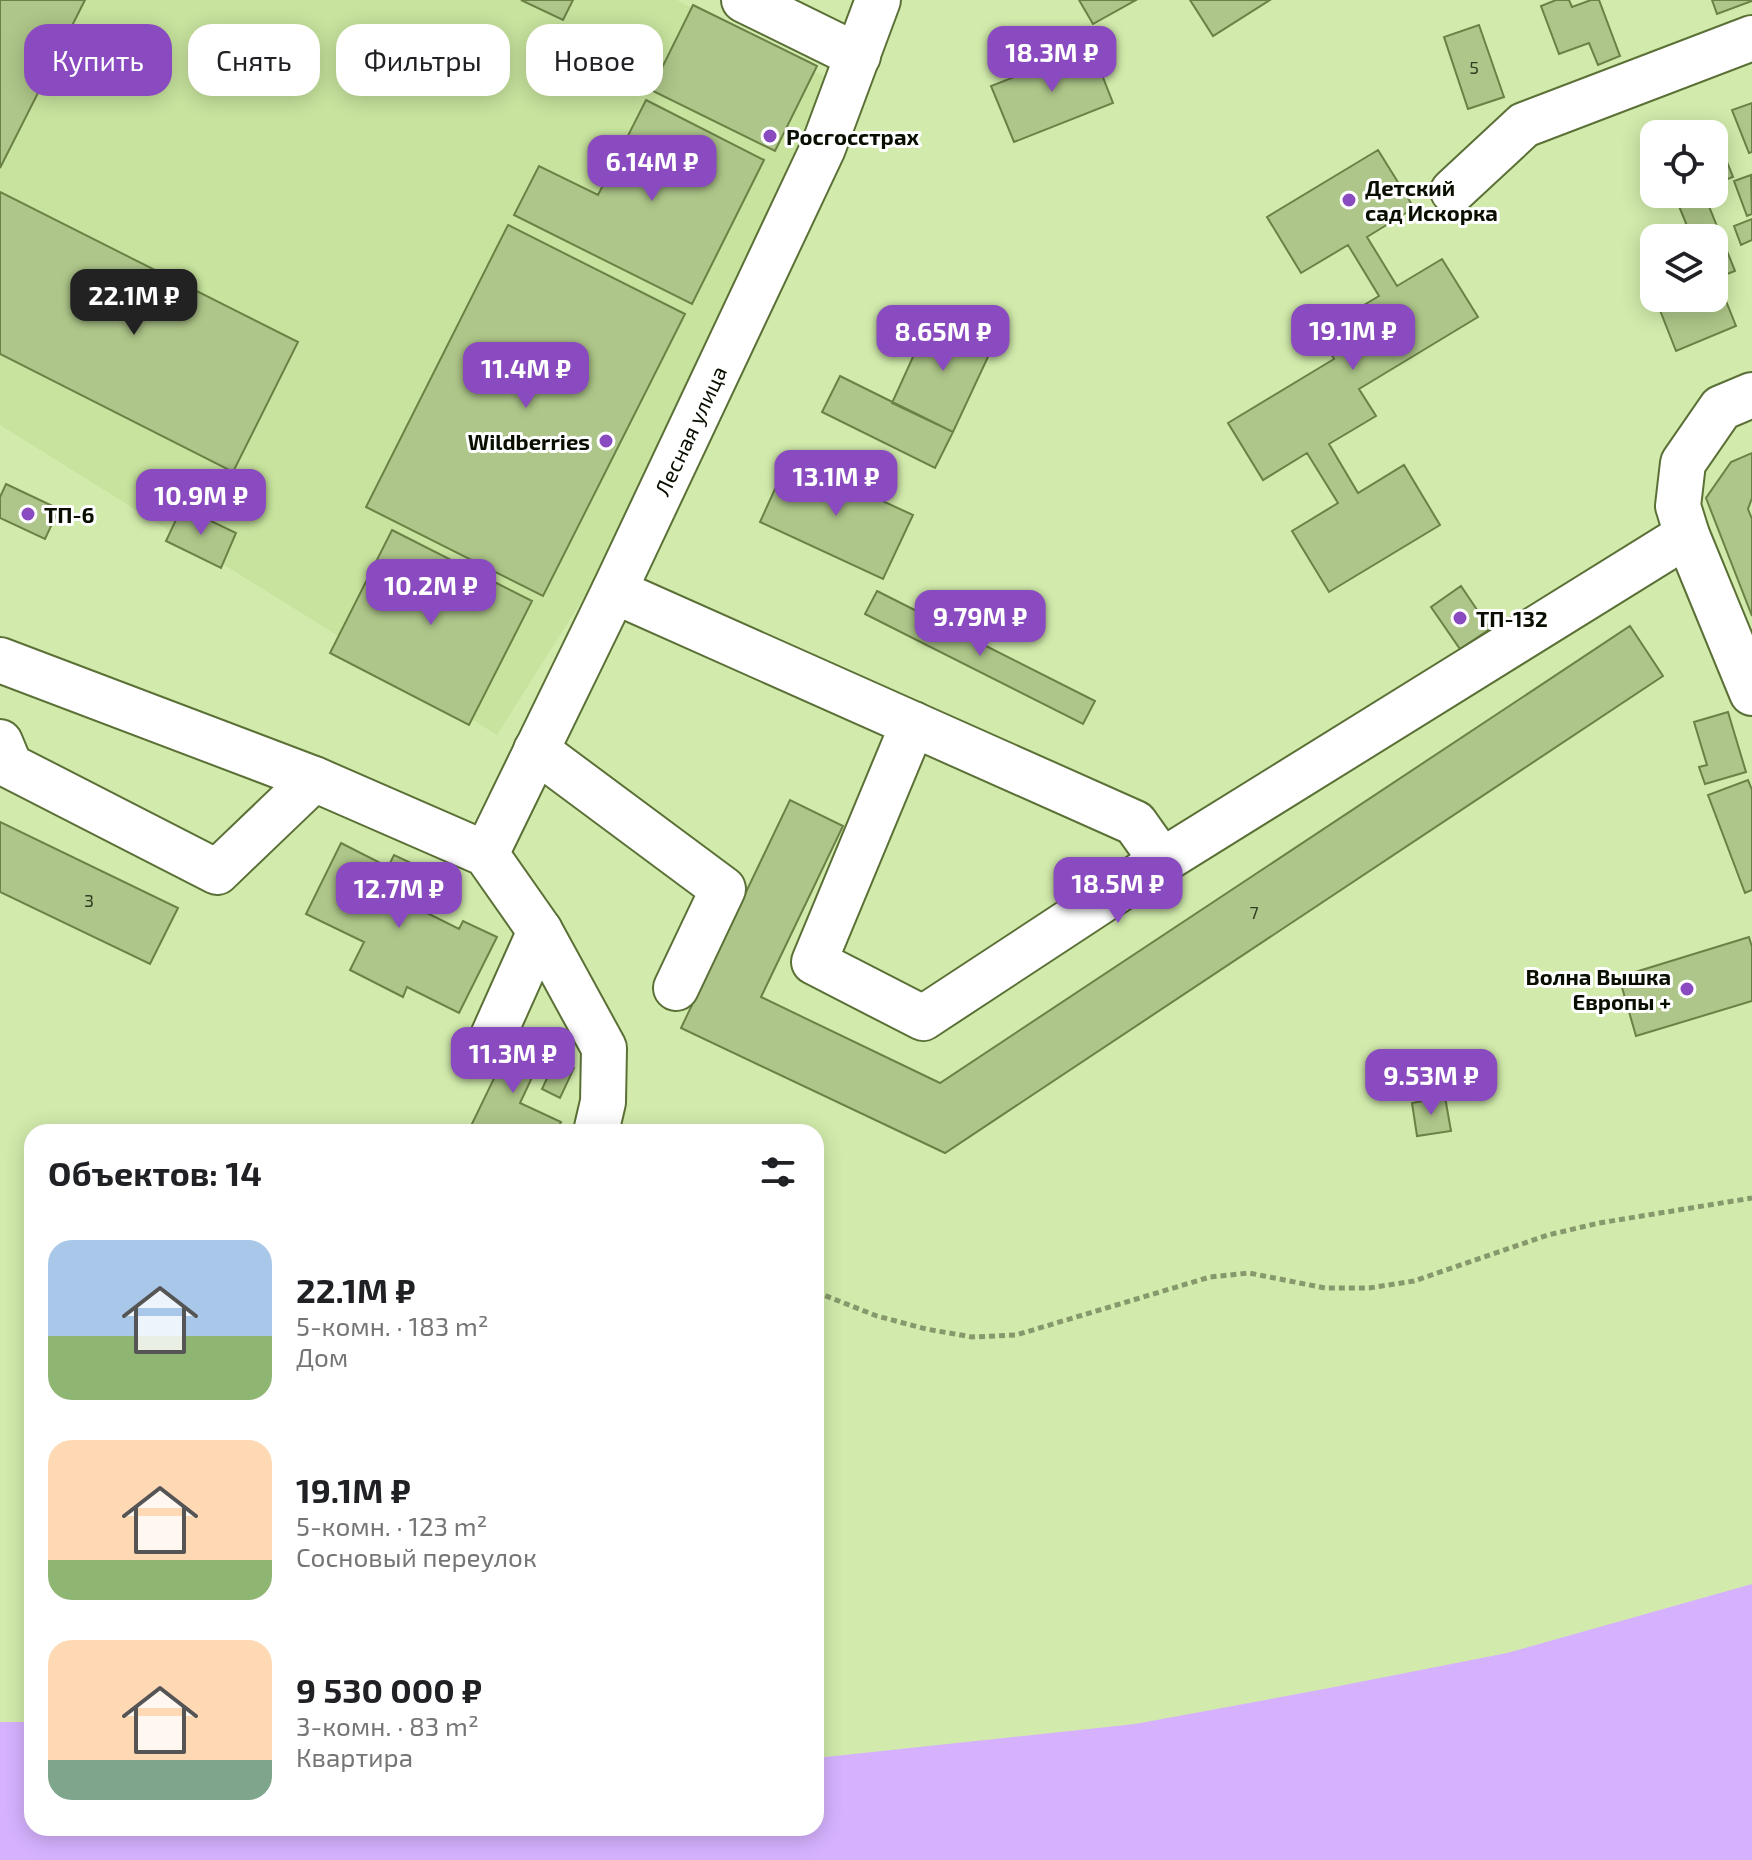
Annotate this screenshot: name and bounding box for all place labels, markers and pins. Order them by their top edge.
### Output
pin: 18.3M ₽ [978,26,1126,94]
place label: Росгосстрах [786,123,919,149]
marker: Росгосстрах [761,127,779,145]
pin: 6.14M ₽ [578,135,726,203]
place label: Детский сад Искорка [1365,174,1498,225]
marker: Детский сад Искорка [1340,191,1358,209]
pin: 22.1M ₽ [60,269,208,337]
pin: 19.1M ₽ [1279,304,1427,372]
pin: 8.65M ₽ [869,305,1017,373]
pin: 11.4M ₽ [452,342,600,410]
place label: Wildberries [468,428,590,454]
marker: Wildberries [597,432,615,450]
pin: 13.1M ₽ [762,450,910,518]
pin: 10.9M ₽ [127,469,275,537]
place label: ТП-6 [44,501,95,527]
marker: ТП-6 [19,505,37,523]
pin: 10.2M ₽ [357,559,505,627]
pin: 9.79M ₽ [906,590,1054,658]
place label: ТП-132 [1476,605,1548,631]
marker: ТП-132 [1451,609,1469,627]
pin: 18.5M ₽ [1044,857,1192,925]
pin: 12.7M ₽ [325,862,473,930]
place label: Волна Вышка Европы + [1526,963,1671,1014]
marker: Волна Вышка Европы + [1678,980,1696,998]
pin: 11.3M ₽ [439,1027,587,1095]
pin: 9.53M ₽ [1357,1049,1505,1117]

